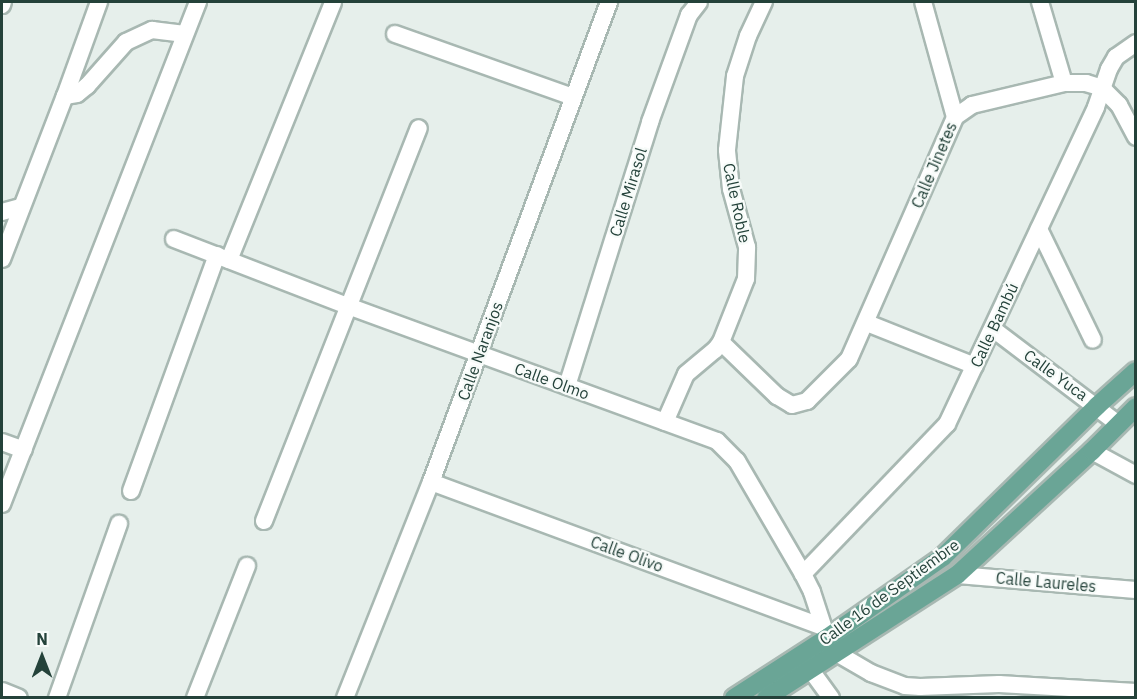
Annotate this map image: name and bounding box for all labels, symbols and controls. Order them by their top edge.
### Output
street label: Calle Jinetes [907,119,961,211]
street label: Calle Mirasol [605,145,651,239]
street label: Calle Roble [719,161,755,245]
street label: Calle Bambú [966,280,1022,370]
street label: Calle Naranjos [453,299,507,403]
street label: Calle Yuca [1020,345,1092,405]
street label: Calle Olmo [512,359,592,403]
street label: Calle Olivo [588,532,666,576]
street label: Calle 16 de Septiembre [815,535,963,649]
street label: Calle Laureles [995,568,1097,596]
north arrow [12,627,72,687]
text: N [36,629,48,649]

